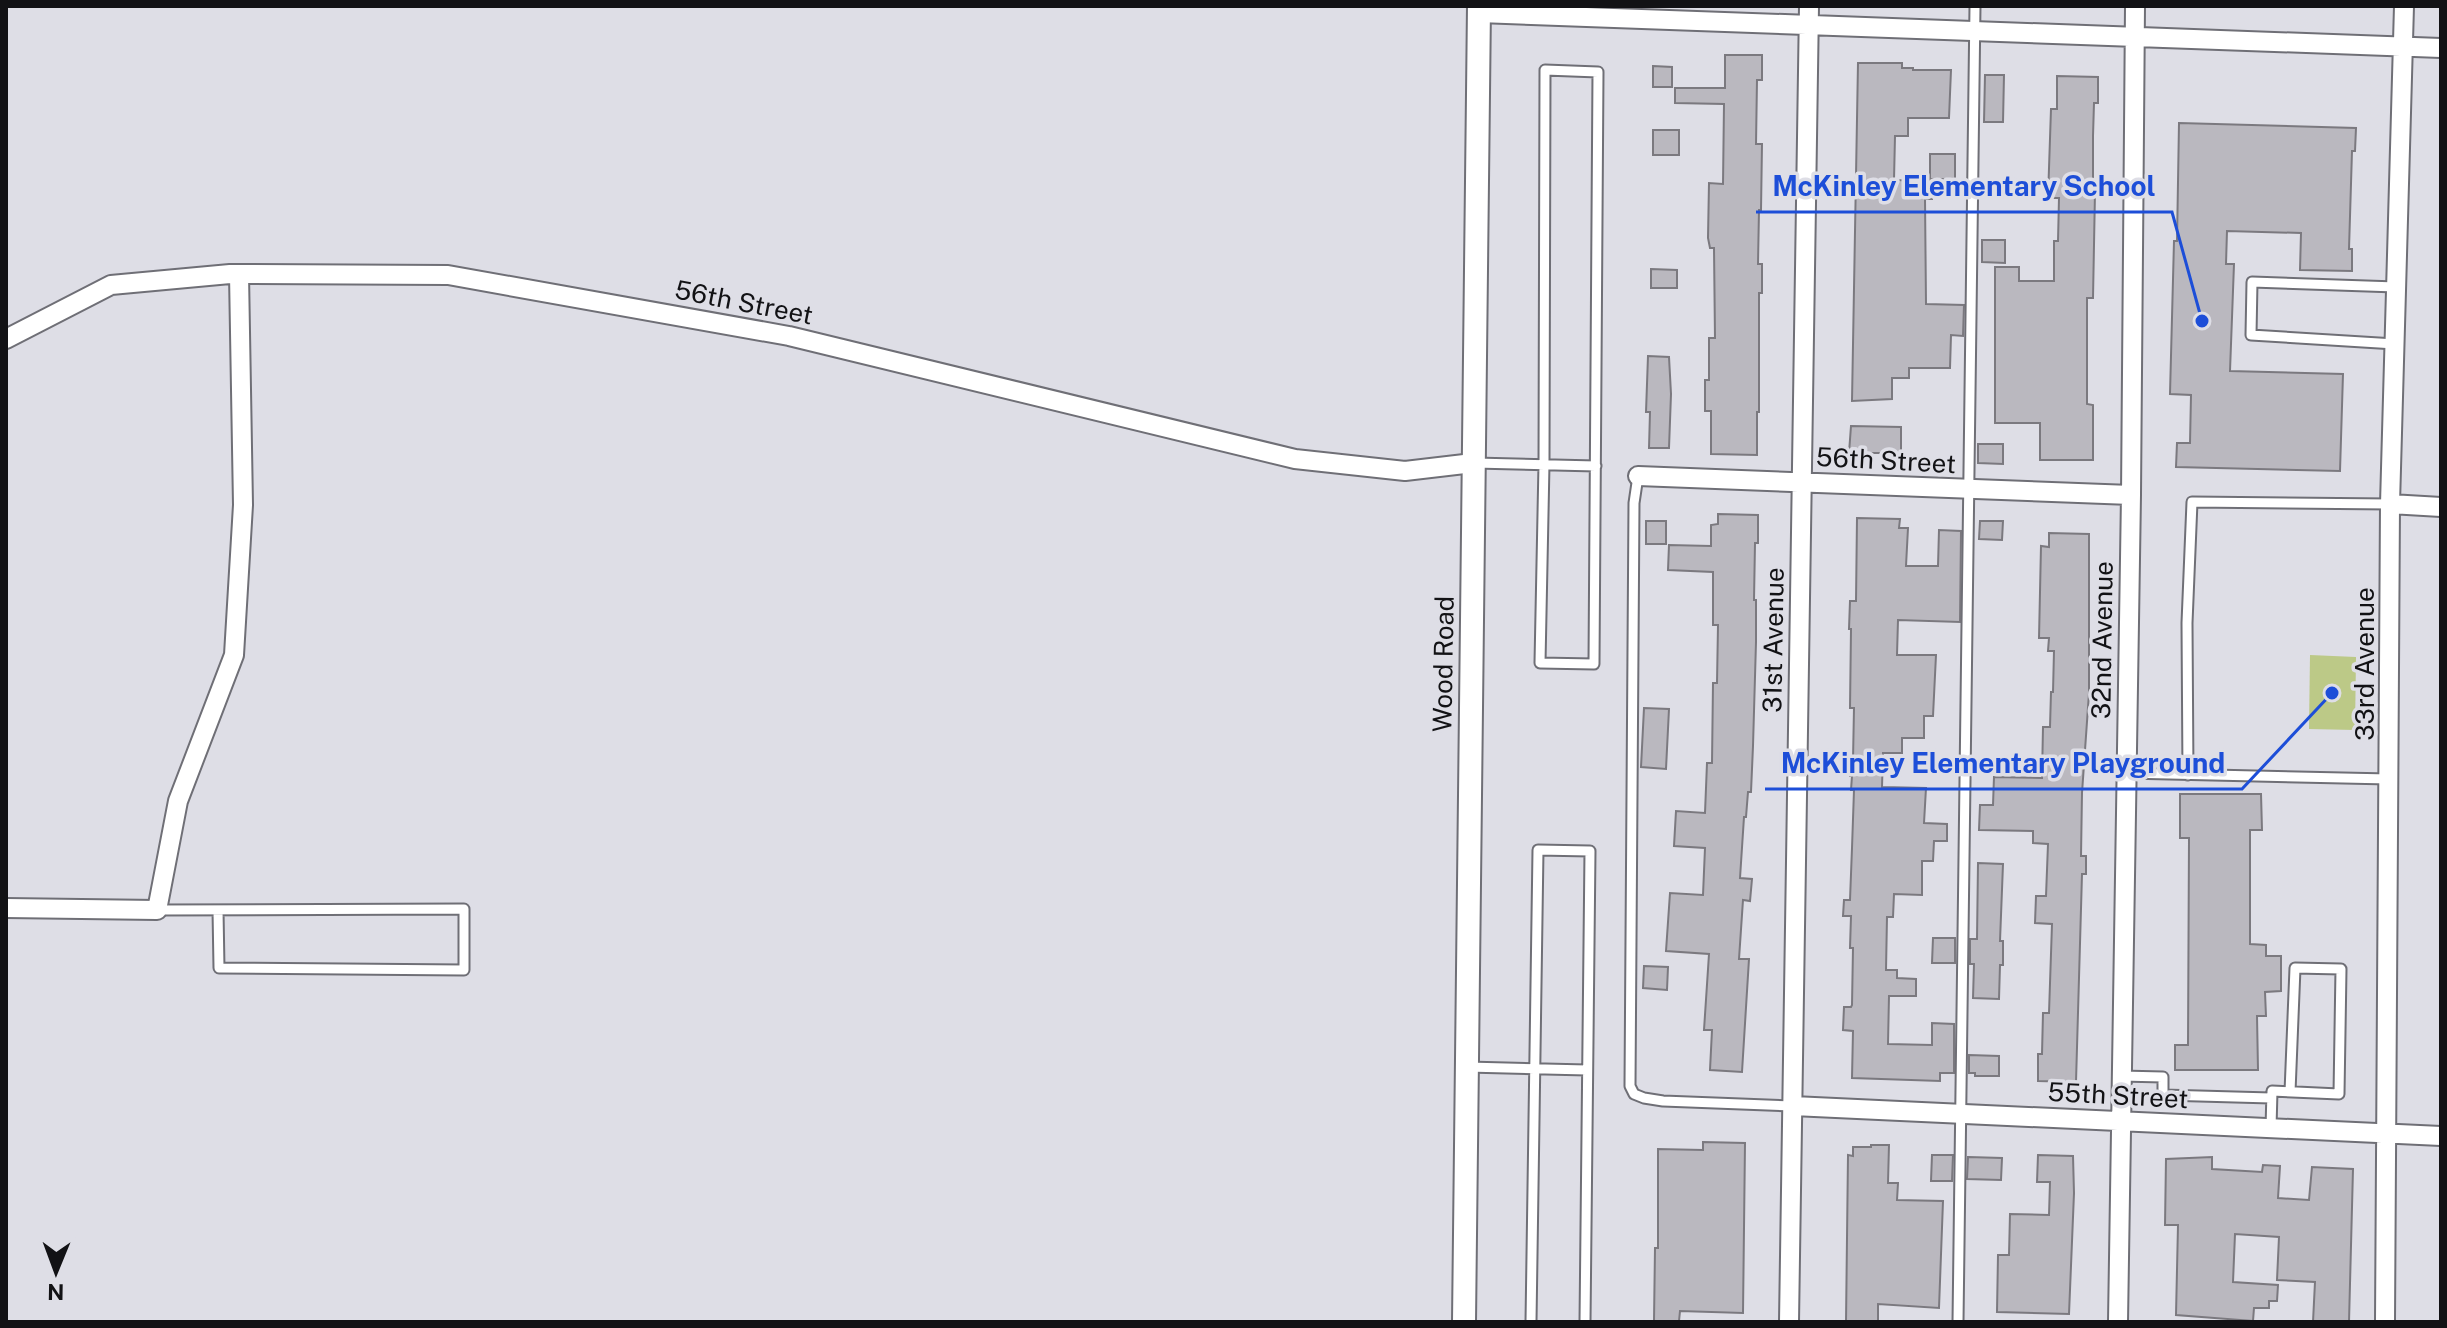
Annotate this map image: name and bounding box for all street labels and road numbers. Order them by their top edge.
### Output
street label: 56th Street [672,273,816,331]
street label: 56th Street [1815,441,1957,479]
street label: 32nd Avenue [2085,561,2119,719]
street label: 31st Avenue [1756,567,1790,713]
street label: 33rd Avenue [2349,587,2380,741]
street label: Wood Road [1426,596,1460,732]
street label: 55th Street [2047,1076,2189,1114]

